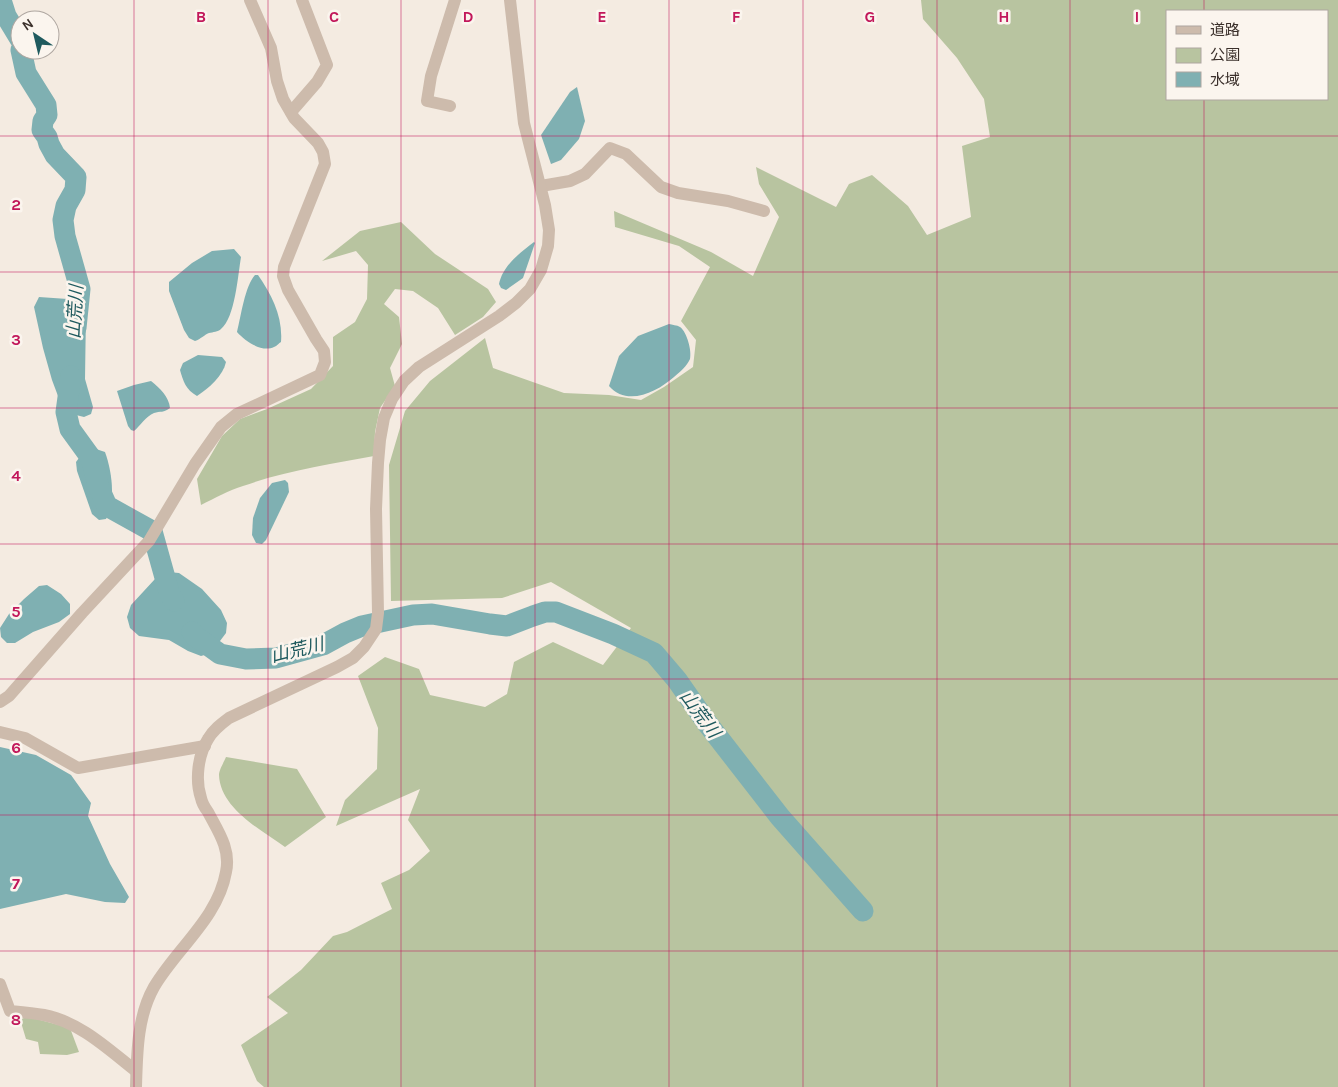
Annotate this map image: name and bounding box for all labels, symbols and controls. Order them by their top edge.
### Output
text: B [196,7,206,26]
text: C [329,7,339,26]
text: D [463,7,474,26]
text: E [597,7,607,26]
text: F [732,7,741,26]
text: G [865,7,875,26]
text: H [998,7,1010,26]
text: I [1135,7,1139,26]
north arrow [10,10,60,60]
legend [1166,10,1328,100]
text: N [19,15,37,35]
text: 道路 [1210,21,1240,39]
text: 公園 [1210,46,1240,64]
text: 水域 [1210,71,1240,89]
text: 2 [11,195,21,214]
water label: 山荒川 [63,282,88,340]
text: 3 [11,330,21,349]
text: 4 [11,466,21,485]
text: 5 [11,602,21,621]
water label: 山荒川 [268,632,328,667]
water label: 山荒川 [675,686,726,744]
text: 6 [11,738,21,757]
text: 7 [12,874,20,893]
text: 8 [11,1010,21,1029]

